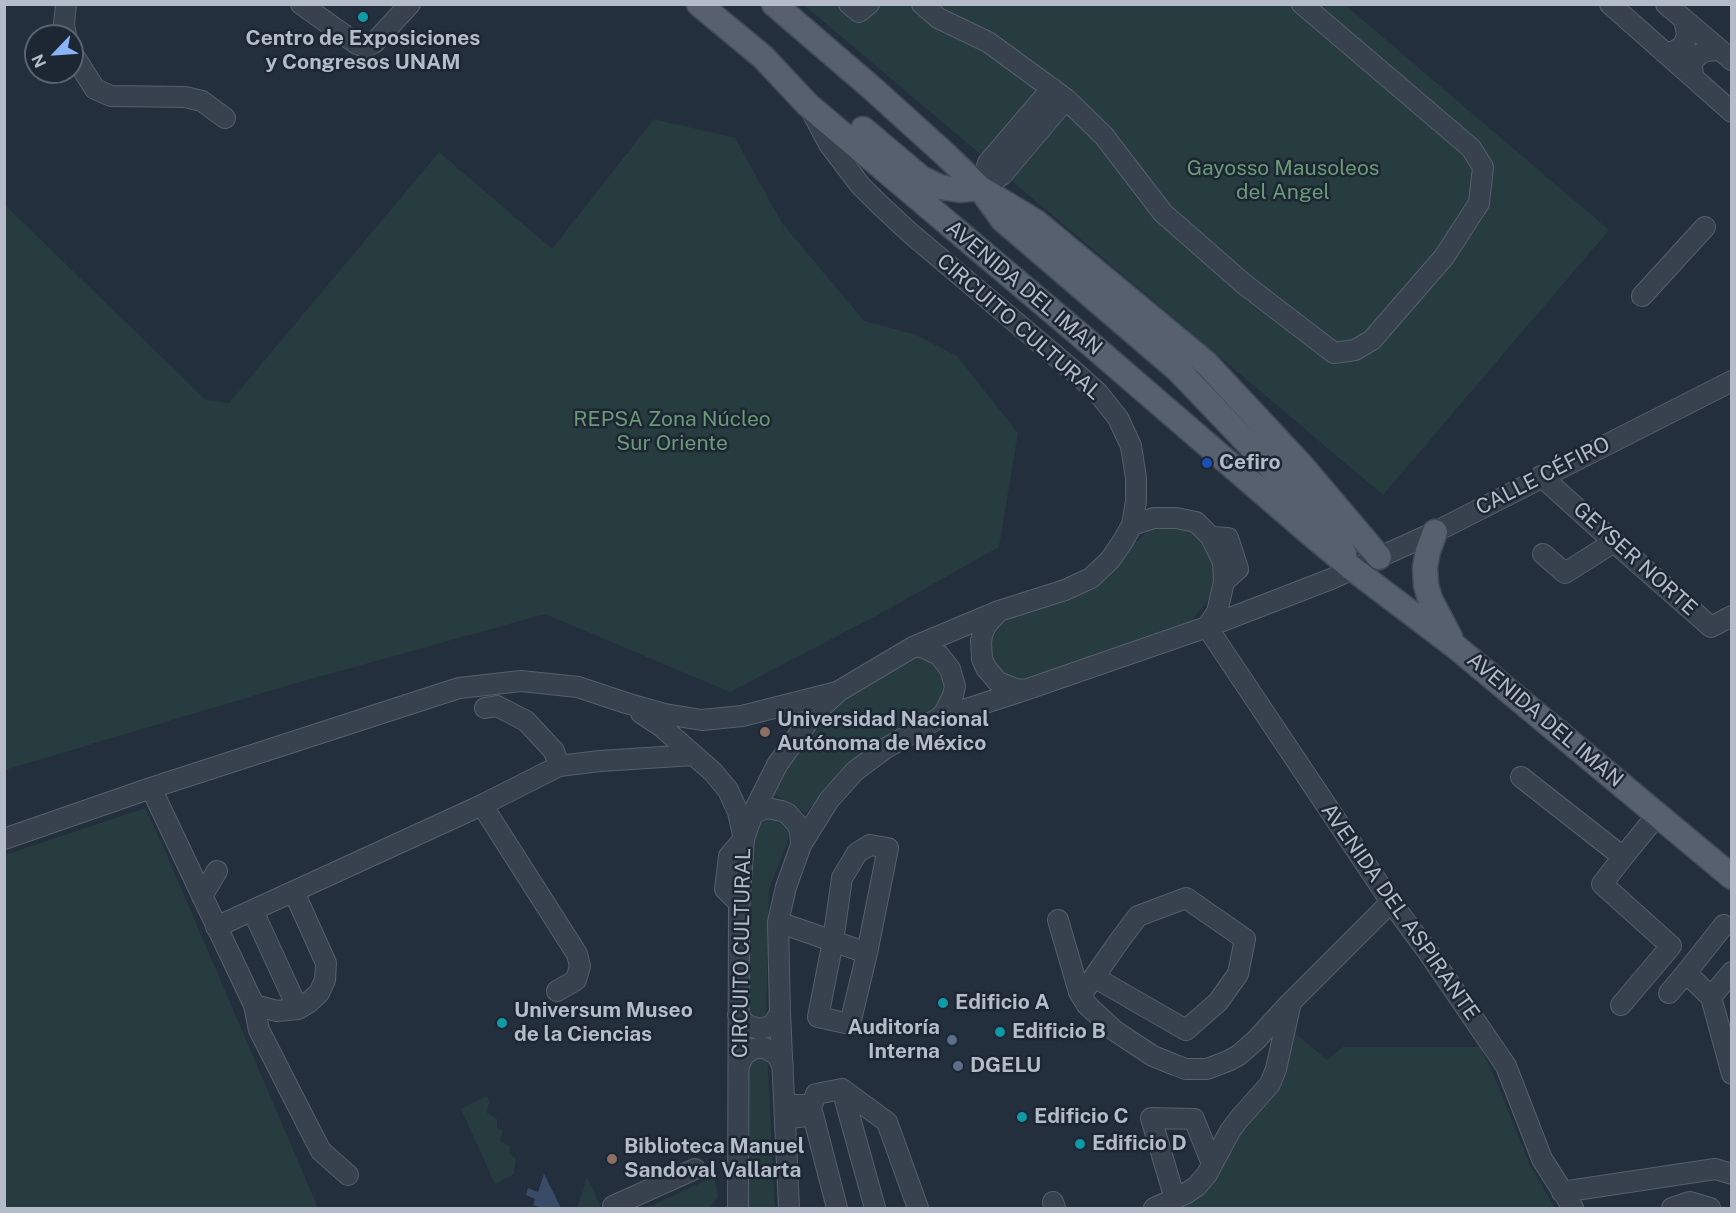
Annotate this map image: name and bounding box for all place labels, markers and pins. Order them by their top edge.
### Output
marker: Centro de Exposiciones y Congresos UNAM [356,10,370,24]
place label: Centro de Exposiciones y Congresos UNAM [246,26,480,76]
place label: Cefiro [1219,450,1281,476]
marker: Cefiro [1200,456,1214,470]
place label: Universidad Nacional Autónoma de México [777,707,989,757]
marker: Universidad Nacional Autónoma de México [758,725,772,739]
place label: Edificio A [955,990,1050,1016]
marker: Edificio A [936,996,950,1010]
place label: Universum Museo de la Ciencias [514,998,693,1048]
place label: Auditoría Interna [847,1015,940,1065]
marker: Universum Museo de la Ciencias [495,1016,509,1030]
place label: Edificio B [1012,1019,1106,1045]
marker: Edificio B [993,1025,1007,1039]
marker: Auditoría Interna [945,1033,959,1047]
place label: DGELU [970,1053,1041,1079]
marker: DGELU [951,1059,965,1073]
place label: Edificio C [1034,1104,1129,1130]
marker: Edificio C [1015,1110,1029,1124]
place label: Edificio D [1092,1131,1187,1157]
place label: Biblioteca Manuel Sandoval Vallarta [624,1134,805,1184]
marker: Edificio D [1073,1137,1087,1151]
marker: Biblioteca Manuel Sandoval Vallarta [605,1152,619,1166]

